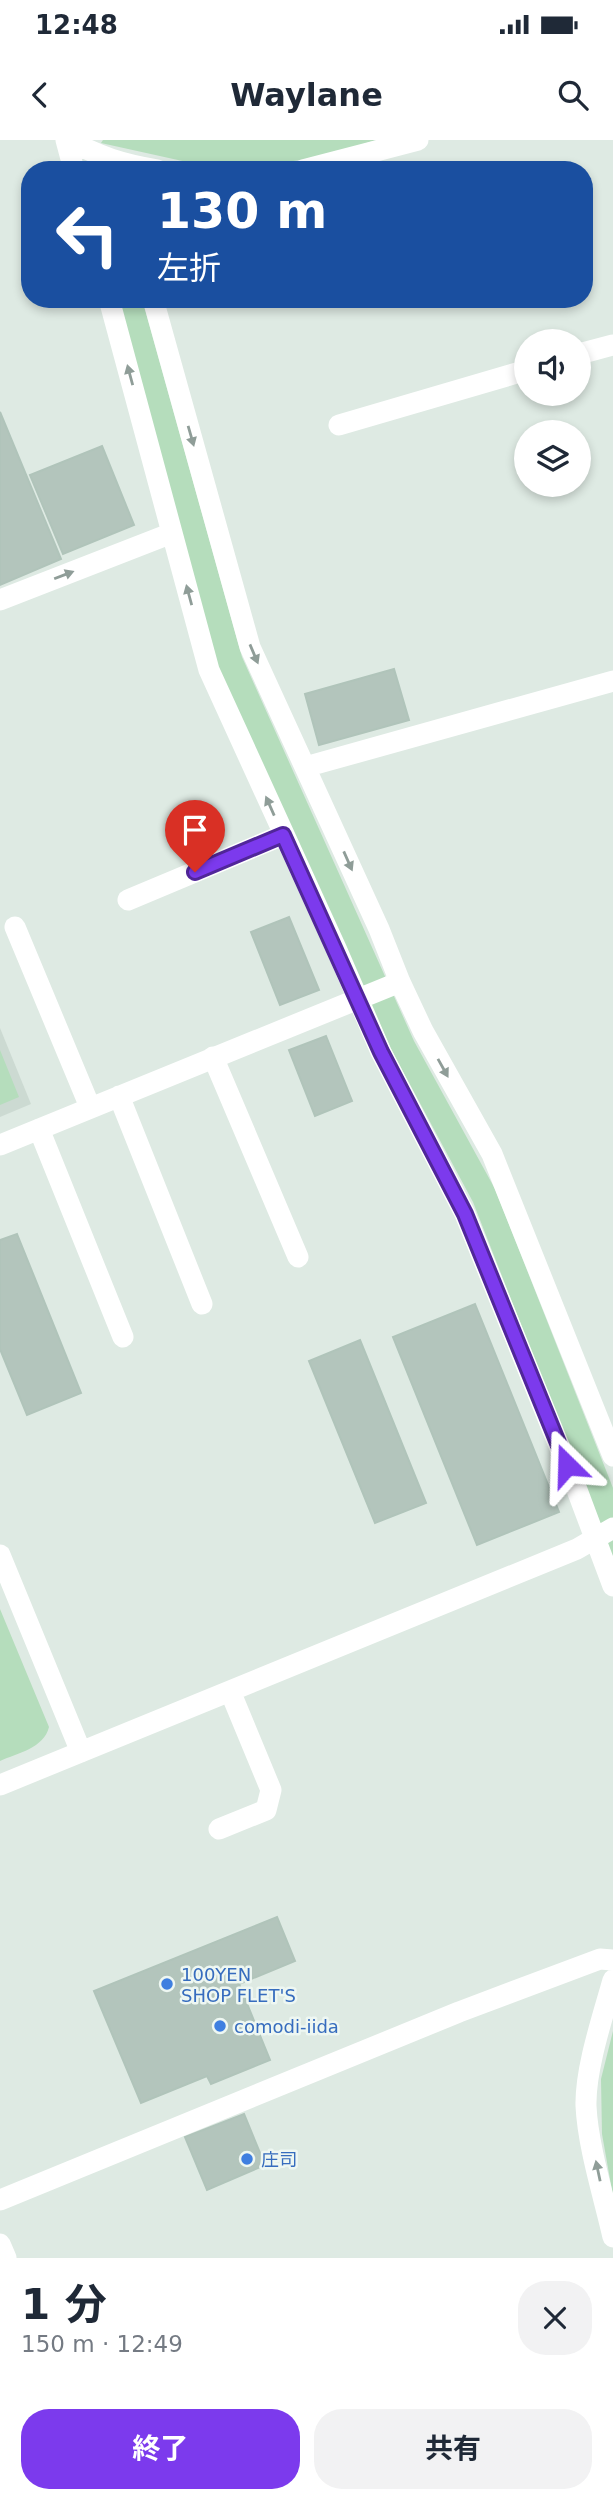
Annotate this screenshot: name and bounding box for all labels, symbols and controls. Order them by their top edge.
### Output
text: 12:48 [35,10,118,40]
icon: back [21,76,59,114]
text: Waylane [230,76,383,114]
icon: search [554,76,592,114]
text: 130 m [157,183,327,240]
icon: left [42,189,133,280]
text: 左折 [157,249,221,287]
map controls [514,329,591,497]
button: sound [514,329,591,406]
one-way arrow [124,364,135,386]
button: layers [514,420,591,497]
one-way arrow [186,425,197,447]
one-way arrow [53,570,74,581]
one-way arrow [183,584,194,606]
one-way arrow [249,644,260,665]
one-way arrow [265,796,276,817]
pin [165,800,225,872]
icon: arrive [176,811,214,849]
one-way arrow [343,851,354,872]
one-way arrow [437,1058,449,1077]
position arrow [530,1428,604,1502]
place label: 100YEN SHOP FLET'S [181,1964,296,2006]
marker: 100YEN SHOP FLET'S [159,1976,175,1992]
place label: comodi-iida [234,2016,339,2037]
marker: comodi-iida [212,2018,228,2034]
place label: 庄司 [261,2149,297,2170]
marker: 庄司 [239,2151,255,2167]
one-way arrow [593,2159,604,2181]
text: 1 分 [21,2280,107,2329]
button: close [518,2281,592,2355]
text: 150 m · 12:49 [21,2331,183,2357]
button: 終了 [21,2409,300,2489]
button: 共有 [314,2409,592,2489]

